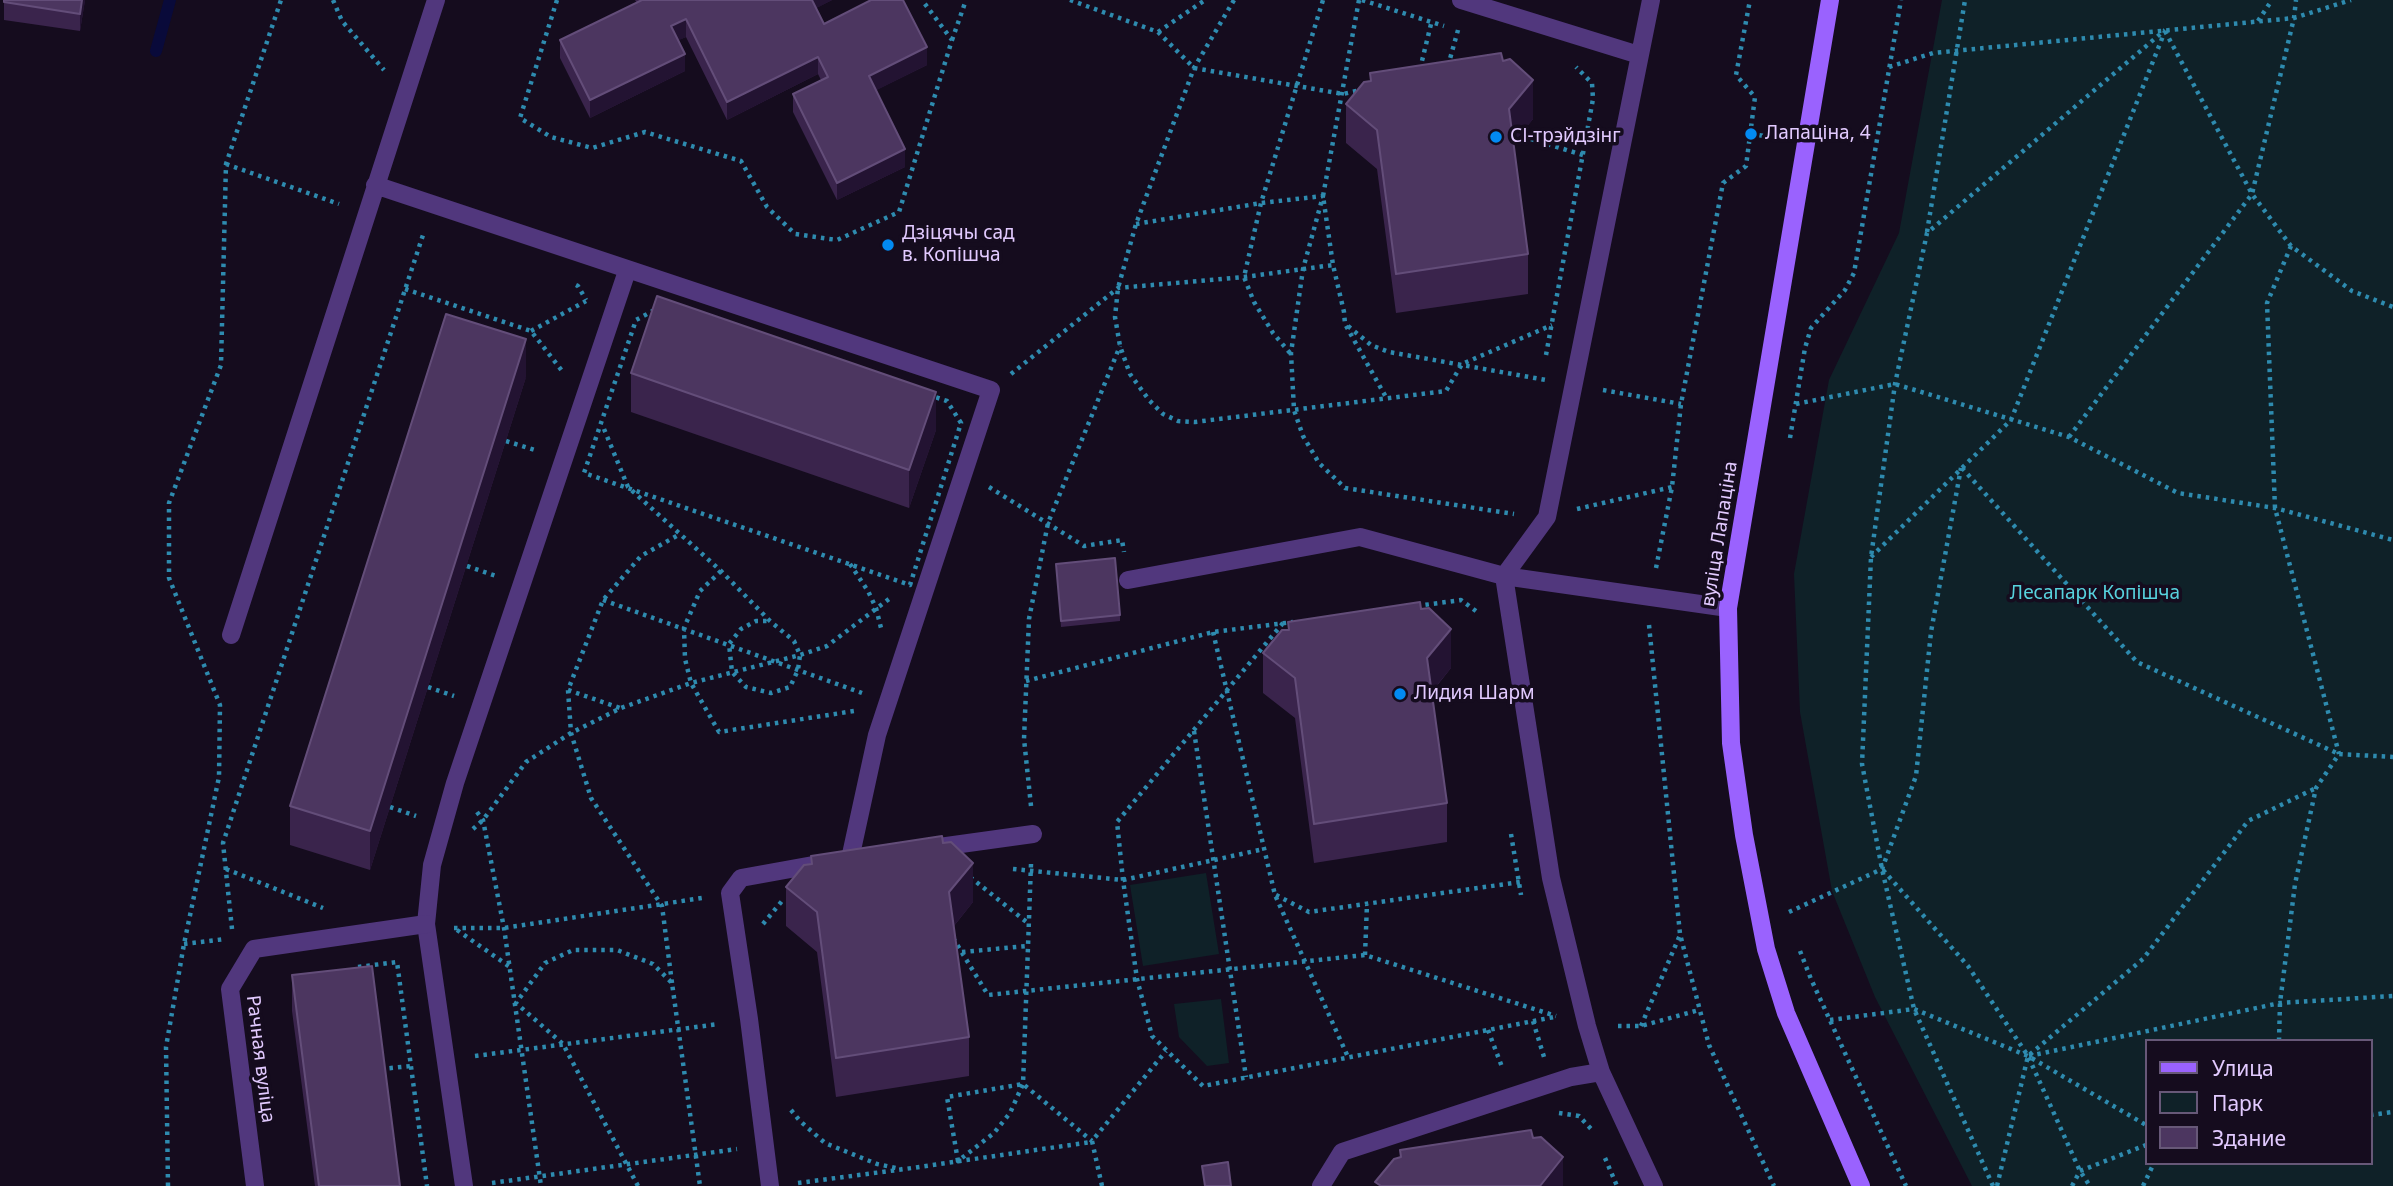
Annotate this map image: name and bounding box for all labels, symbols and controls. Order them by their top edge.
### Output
place label: Лапаціна, 4 [1765,123,1871,145]
place label: СІ-трэйдзінг [1510,126,1621,148]
marker: Лапаціна, 4 [1743,126,1759,142]
marker: СІ-трэйдзінг [1488,129,1504,145]
place label: Дзіцячы сад в. Копішча [902,223,1015,267]
marker: Дзіцячы сад в. Копішча [880,237,896,253]
street label: вуліца Лапаціна [1697,460,1743,608]
park label: Лесапарк Копішча [2010,583,2180,605]
place label: Лидия Шарм [1414,683,1535,705]
marker: Лидия Шарм [1392,686,1408,702]
street label: Рачная вуліца [241,994,279,1124]
legend [2144,1039,2372,1165]
text: Улица [2212,1054,2274,1082]
text: Парк [2212,1089,2263,1117]
text: Здание [2212,1124,2286,1152]

